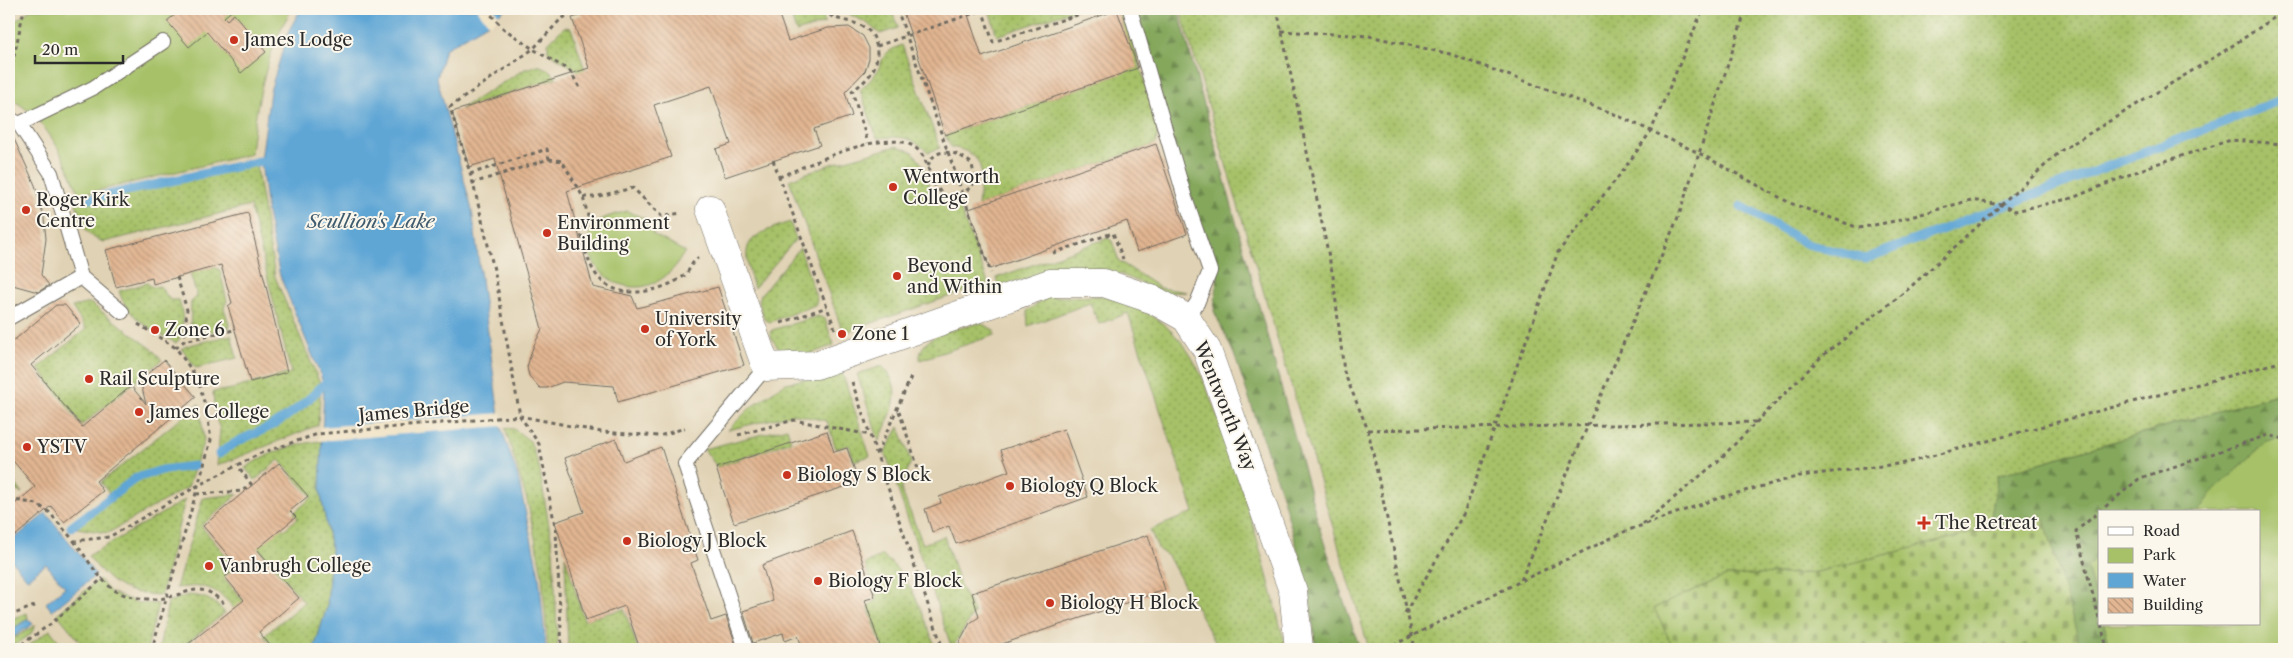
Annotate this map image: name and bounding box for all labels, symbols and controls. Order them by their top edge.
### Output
place label: James Lodge [241,29,352,51]
scale bar [35,32,122,64]
marker: James Lodge [228,34,240,46]
text: 20 m [42,40,78,59]
place label: Wentworth College [902,166,1000,209]
marker: Wentworth College [887,181,899,193]
place label: Roger Kirk Centre [36,189,131,232]
marker: Roger Kirk Centre [20,204,32,216]
water label: Scullion's Lake [306,210,436,233]
place label: Environment Building [557,212,670,255]
marker: Environment Building [541,227,553,239]
place label: Beyond and Within [907,255,1002,298]
marker: Beyond and Within [891,270,903,282]
place label: University of York [655,308,743,351]
place label: Zone 6 [165,319,225,341]
marker: University of York [639,323,651,335]
place label: Zone 1 [852,323,909,345]
marker: Zone 6 [149,324,161,336]
marker: Zone 1 [836,328,848,340]
street label: Wentworth Way [1189,337,1261,475]
place label: Rail Sculpture [99,368,220,390]
marker: Rail Sculpture [83,373,95,385]
street label: James Bridge [355,395,470,427]
place label: James College [146,401,269,423]
marker: James College [133,406,145,418]
place label: YSTV [36,436,88,458]
marker: YSTV [21,441,33,453]
place label: Biology S Block [797,464,932,486]
marker: Biology S Block [781,469,793,481]
place label: Biology Q Block [1020,475,1159,497]
marker: Biology Q Block [1004,480,1016,492]
legend [2098,510,2260,626]
place label: The Retreat [1935,512,2038,534]
marker: The Retreat [1917,516,1931,530]
text: Road [2143,521,2180,540]
place label: Biology J Block [637,530,768,552]
marker: Biology J Block [621,535,633,547]
text: Park [2143,545,2177,564]
place label: Vanbrugh College [218,555,371,577]
marker: Vanbrugh College [203,560,215,572]
place label: Biology F Block [828,570,963,592]
text: Water [2142,571,2187,590]
marker: Biology F Block [812,575,824,587]
place label: Biology H Block [1060,592,1200,614]
text: Building [2143,595,2203,614]
marker: Biology H Block [1044,597,1056,609]

